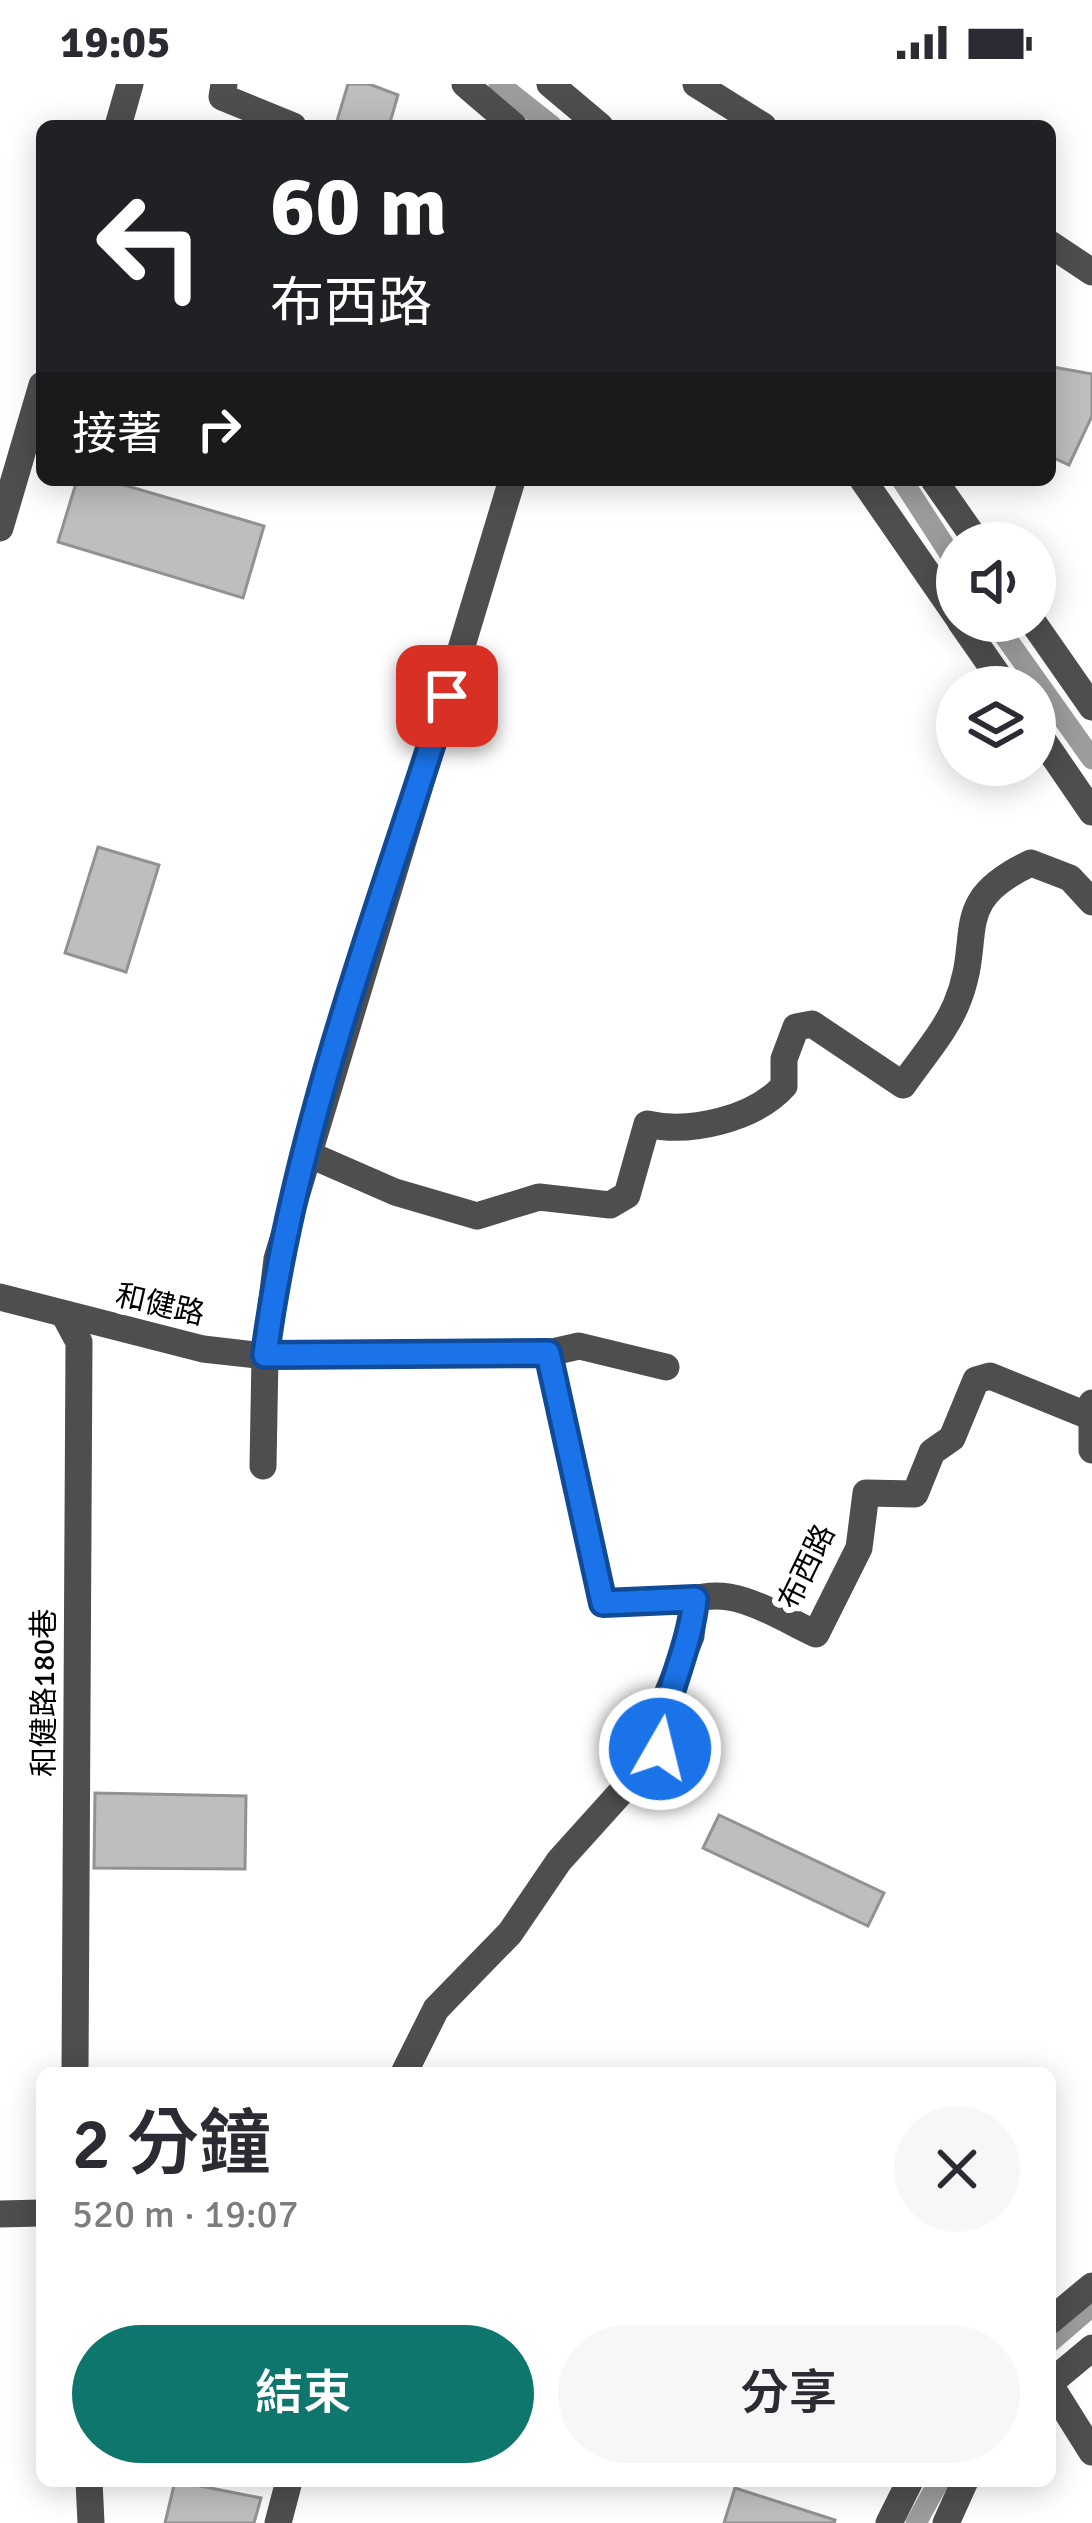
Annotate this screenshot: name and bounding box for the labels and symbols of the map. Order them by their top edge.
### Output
pin [396,645,498,747]
street label: 和健路 [112,1277,208,1333]
street label: 布西路 [771,1518,843,1616]
street label: 和健路180巷 [26,1609,63,1777]
position arrow [597,1686,723,1812]

